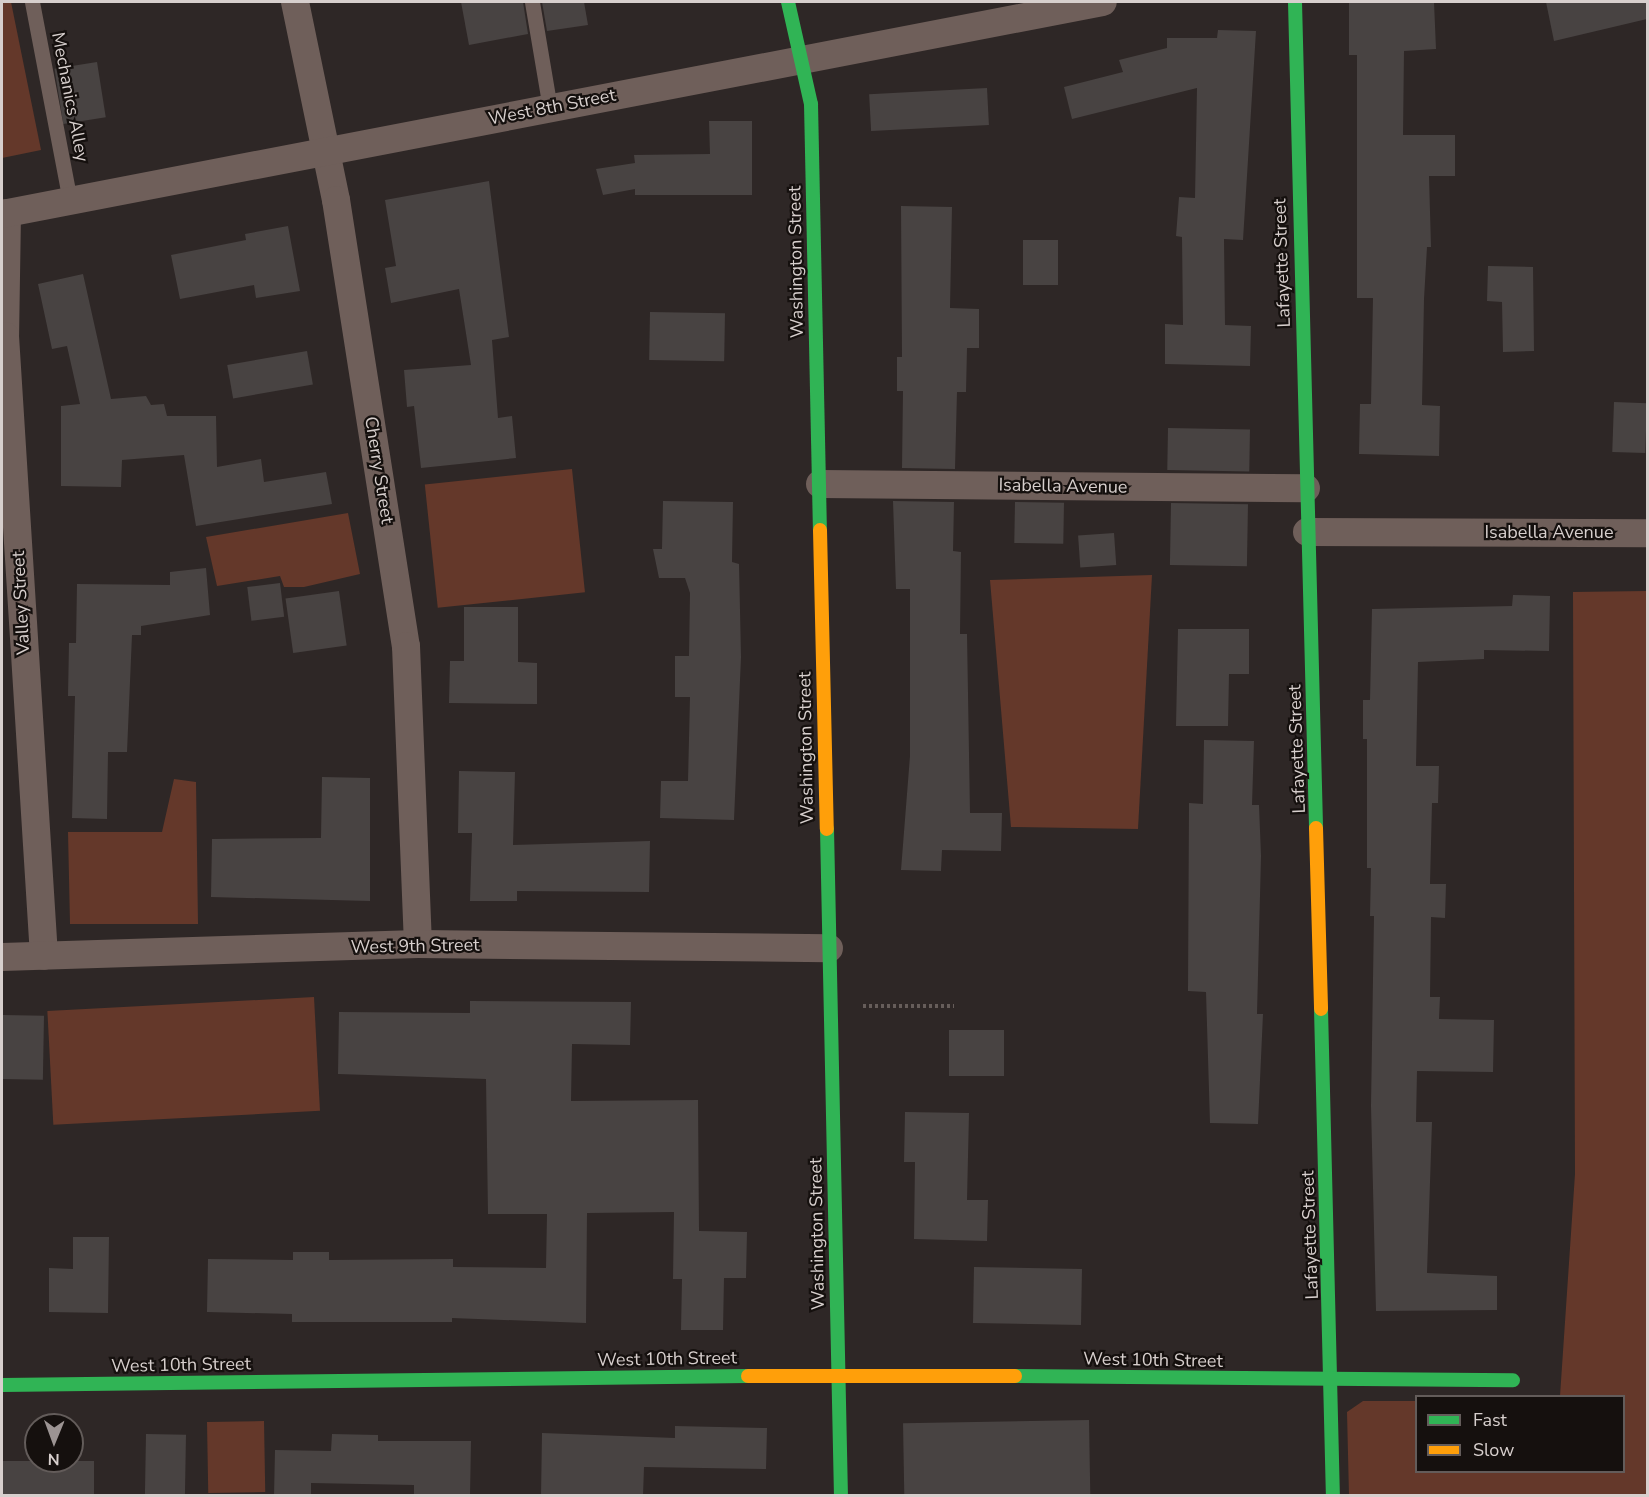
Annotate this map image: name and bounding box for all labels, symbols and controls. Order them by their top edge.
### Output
street label: Mechanics Alley [47,30,93,164]
street label: West 8th Street [487,84,617,130]
street label: Washington Street [784,186,808,338]
street label: Lafayette Street [1269,198,1295,328]
street label: Cherry Street [360,415,398,525]
street label: Isabella Avenue [998,474,1128,498]
street label: Isabella Avenue [1485,521,1613,543]
street label: Valley Street [7,551,35,655]
street label: Washington Street [794,672,818,824]
street label: Lafayette Street [1284,684,1310,814]
street label: West 9th Street [350,934,480,958]
street label: Washington Street [805,1158,829,1310]
street label: Lafayette Street [1297,1170,1323,1300]
street label: West 10th Street [597,1347,737,1371]
street label: West 10th Street [1083,1348,1223,1372]
street label: West 10th Street [111,1353,251,1377]
legend [1415,1395,1625,1473]
text: Fast [1473,1408,1507,1432]
north arrow [24,1413,84,1473]
text: Slow [1473,1438,1514,1462]
text: N [48,1448,60,1470]

